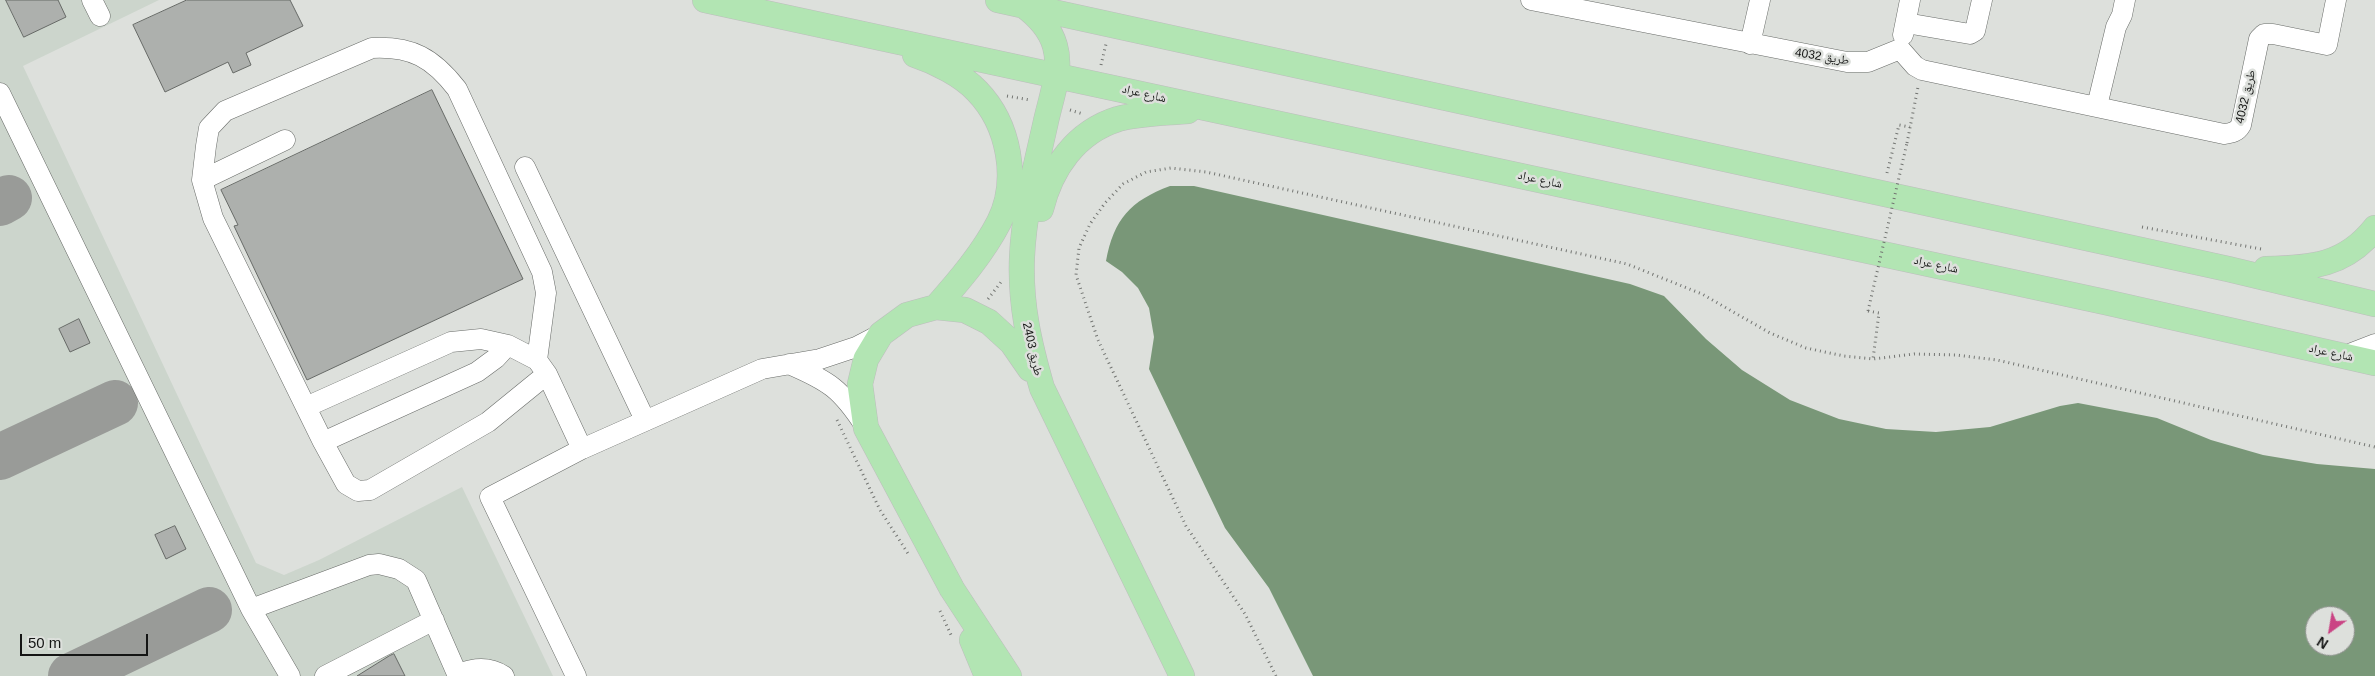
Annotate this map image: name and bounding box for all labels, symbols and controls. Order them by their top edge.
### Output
street label: طريق 4032 [1794,46,1850,68]
street label: طريق 4032 [2233,69,2259,125]
street label: شارع عراد [1121,82,1167,106]
street label: شارع عراد [1517,168,1563,192]
street label: شارع عراد [1913,253,1959,277]
street label: طريق 2403 [1019,321,1045,377]
street label: شارع عراد [2308,341,2354,365]
north arrow [2305,606,2355,656]
scale bar [22,624,150,656]
text: N [2314,633,2331,652]
text: 50 m [28,634,61,651]

